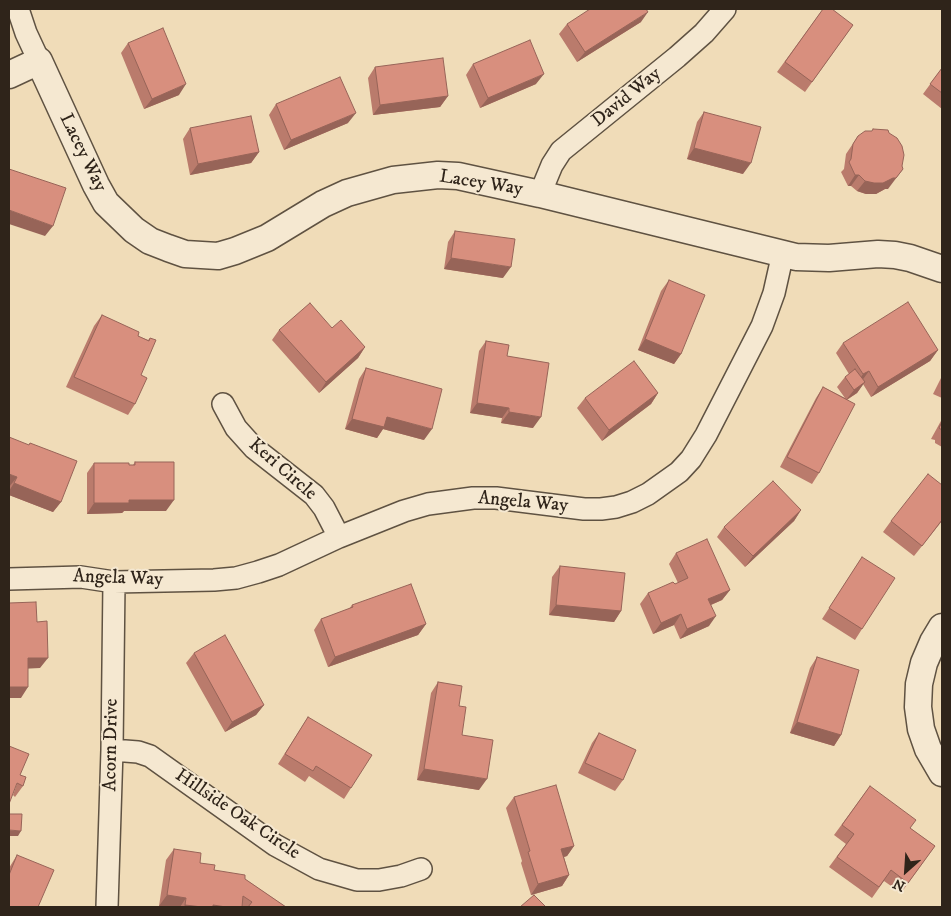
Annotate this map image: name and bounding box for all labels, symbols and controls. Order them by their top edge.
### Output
street label: David Way [588,63,666,133]
street label: Lacey Way [53,110,111,196]
street label: Lacey Way [438,166,524,202]
street label: Keri Circle [243,434,321,506]
street label: Angela Way [477,488,569,518]
street label: Angela Way [73,566,163,592]
street label: Acorn Drive [100,698,124,792]
street label: Hillside Oak Circle [170,765,304,865]
north arrow [881,846,931,896]
text: N [890,874,909,895]

